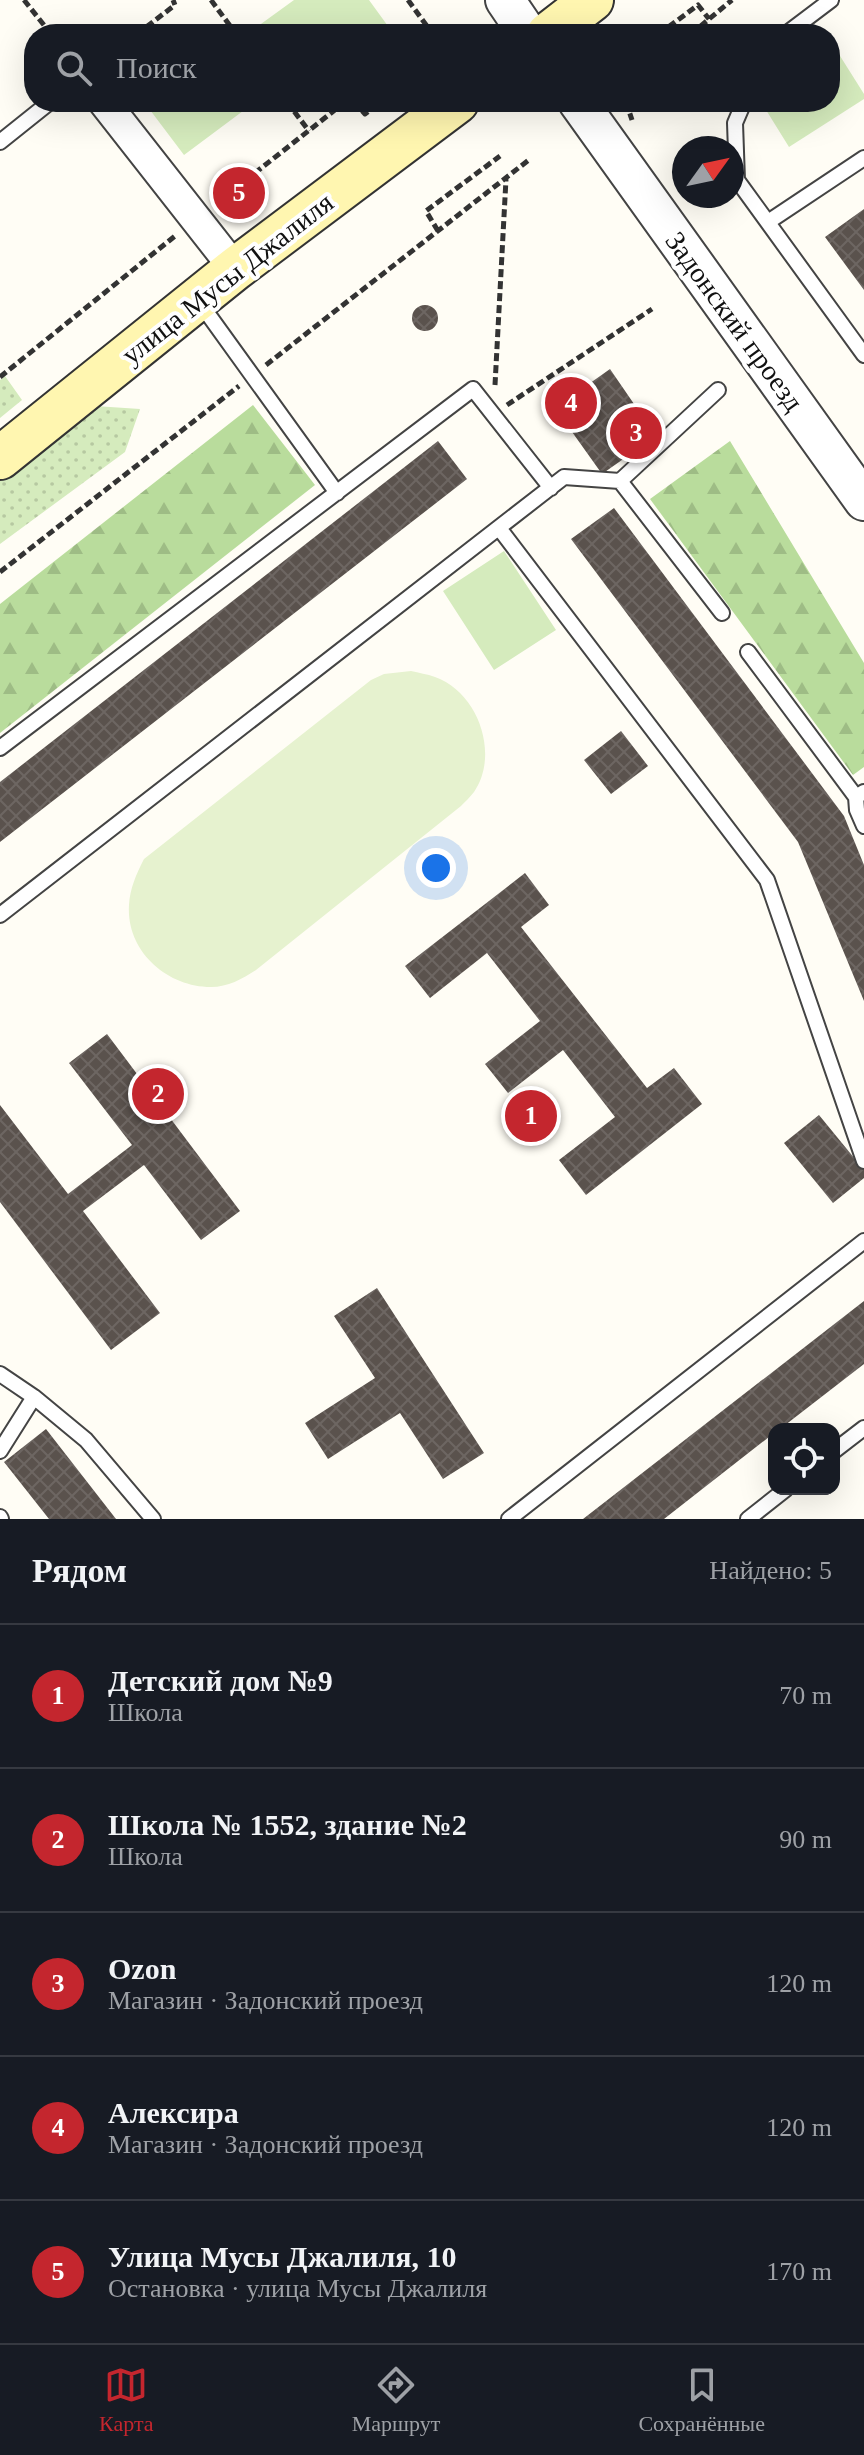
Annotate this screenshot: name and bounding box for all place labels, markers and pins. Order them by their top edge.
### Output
pin: 5 [213,163,265,223]
pin: 4 [545,373,597,433]
pin: 3 [610,403,662,463]
pin: 2 [132,1064,184,1124]
pin: 1 [505,1086,557,1146]

